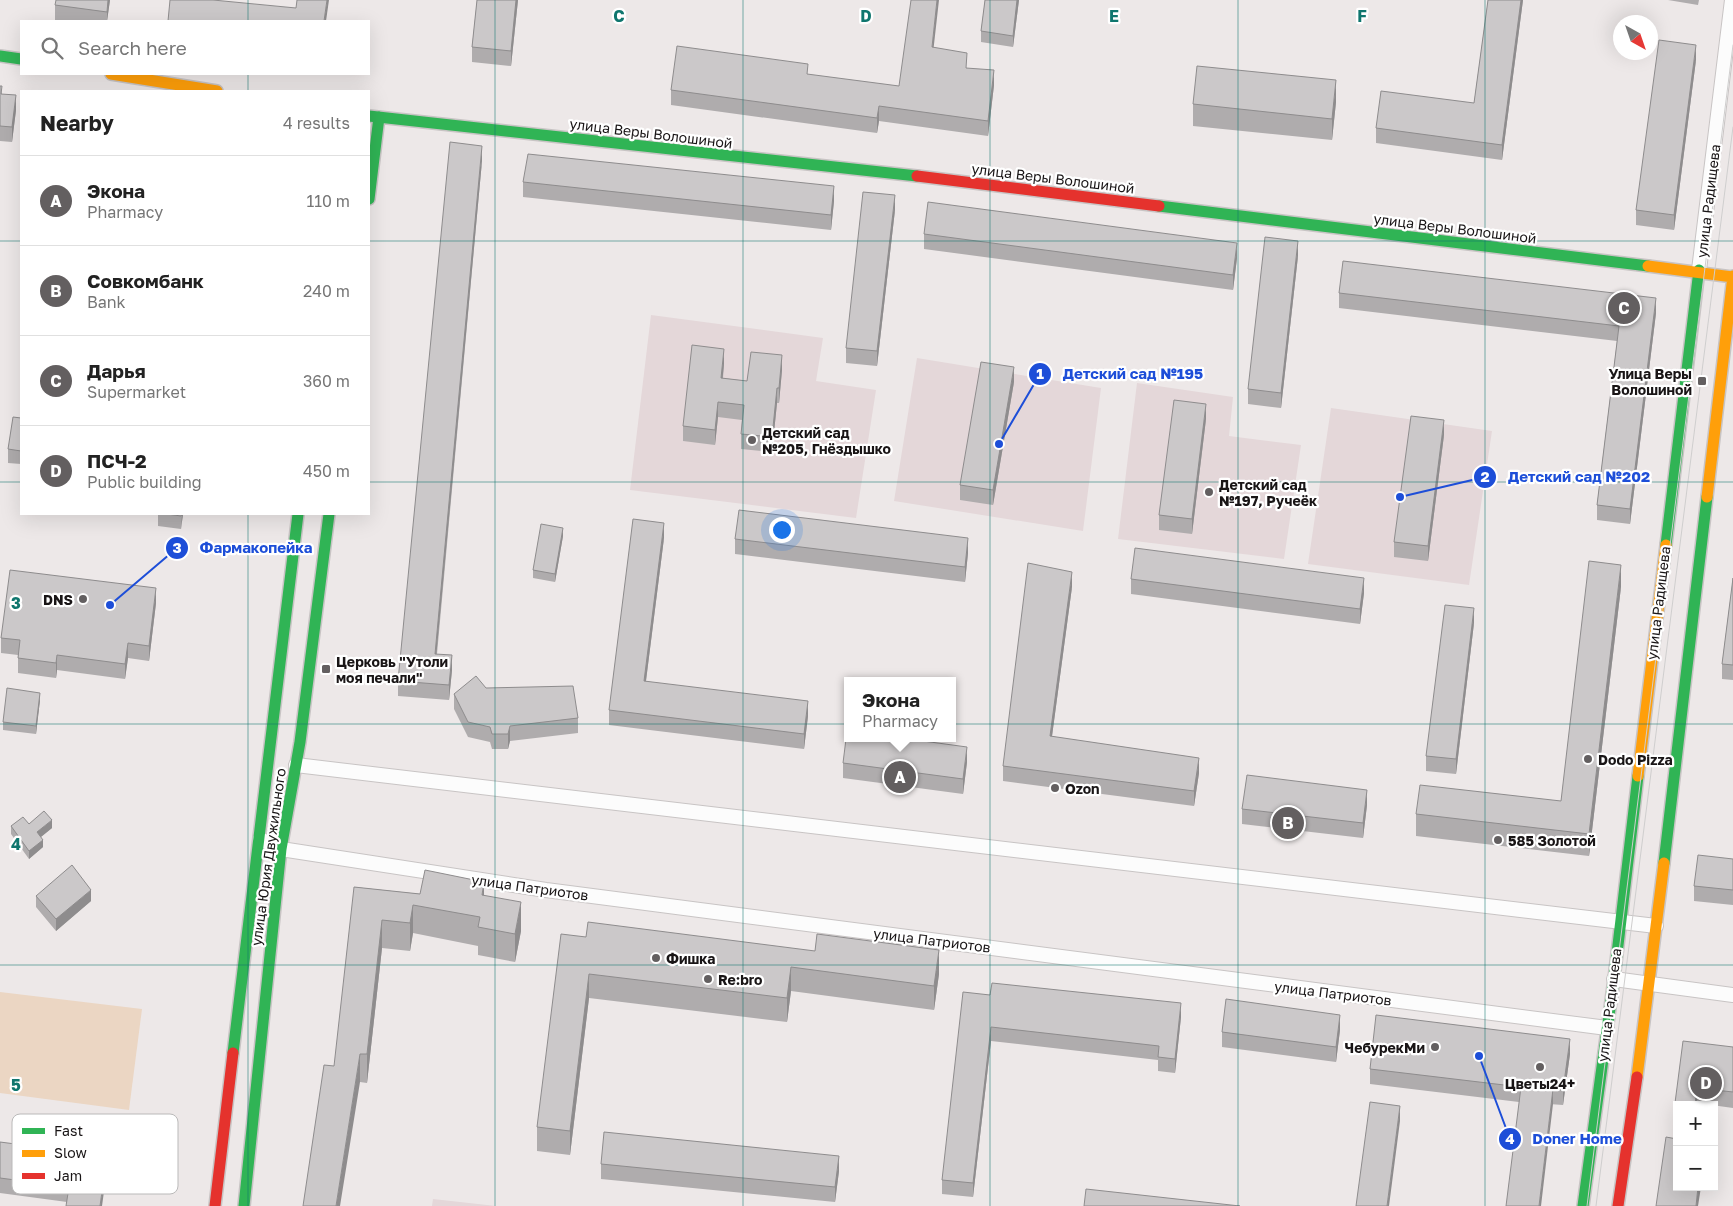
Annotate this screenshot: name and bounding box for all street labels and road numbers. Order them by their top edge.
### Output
street label: улица Веры Волошиной [569,115,733,151]
street label: улица Радищева [1693,143,1723,259]
street label: улица Веры Волошиной [971,160,1135,196]
street label: улица Веры Волошиной [1373,210,1537,246]
street label: улица Радищева [1643,545,1673,661]
street label: улица Юрия Двужильного [247,767,289,947]
street label: улица Патриотов [470,870,590,904]
street label: улица Патриотов [872,924,992,956]
street label: улица Радищева [1594,947,1624,1063]
street label: улица Патриотов [1273,977,1393,1009]

